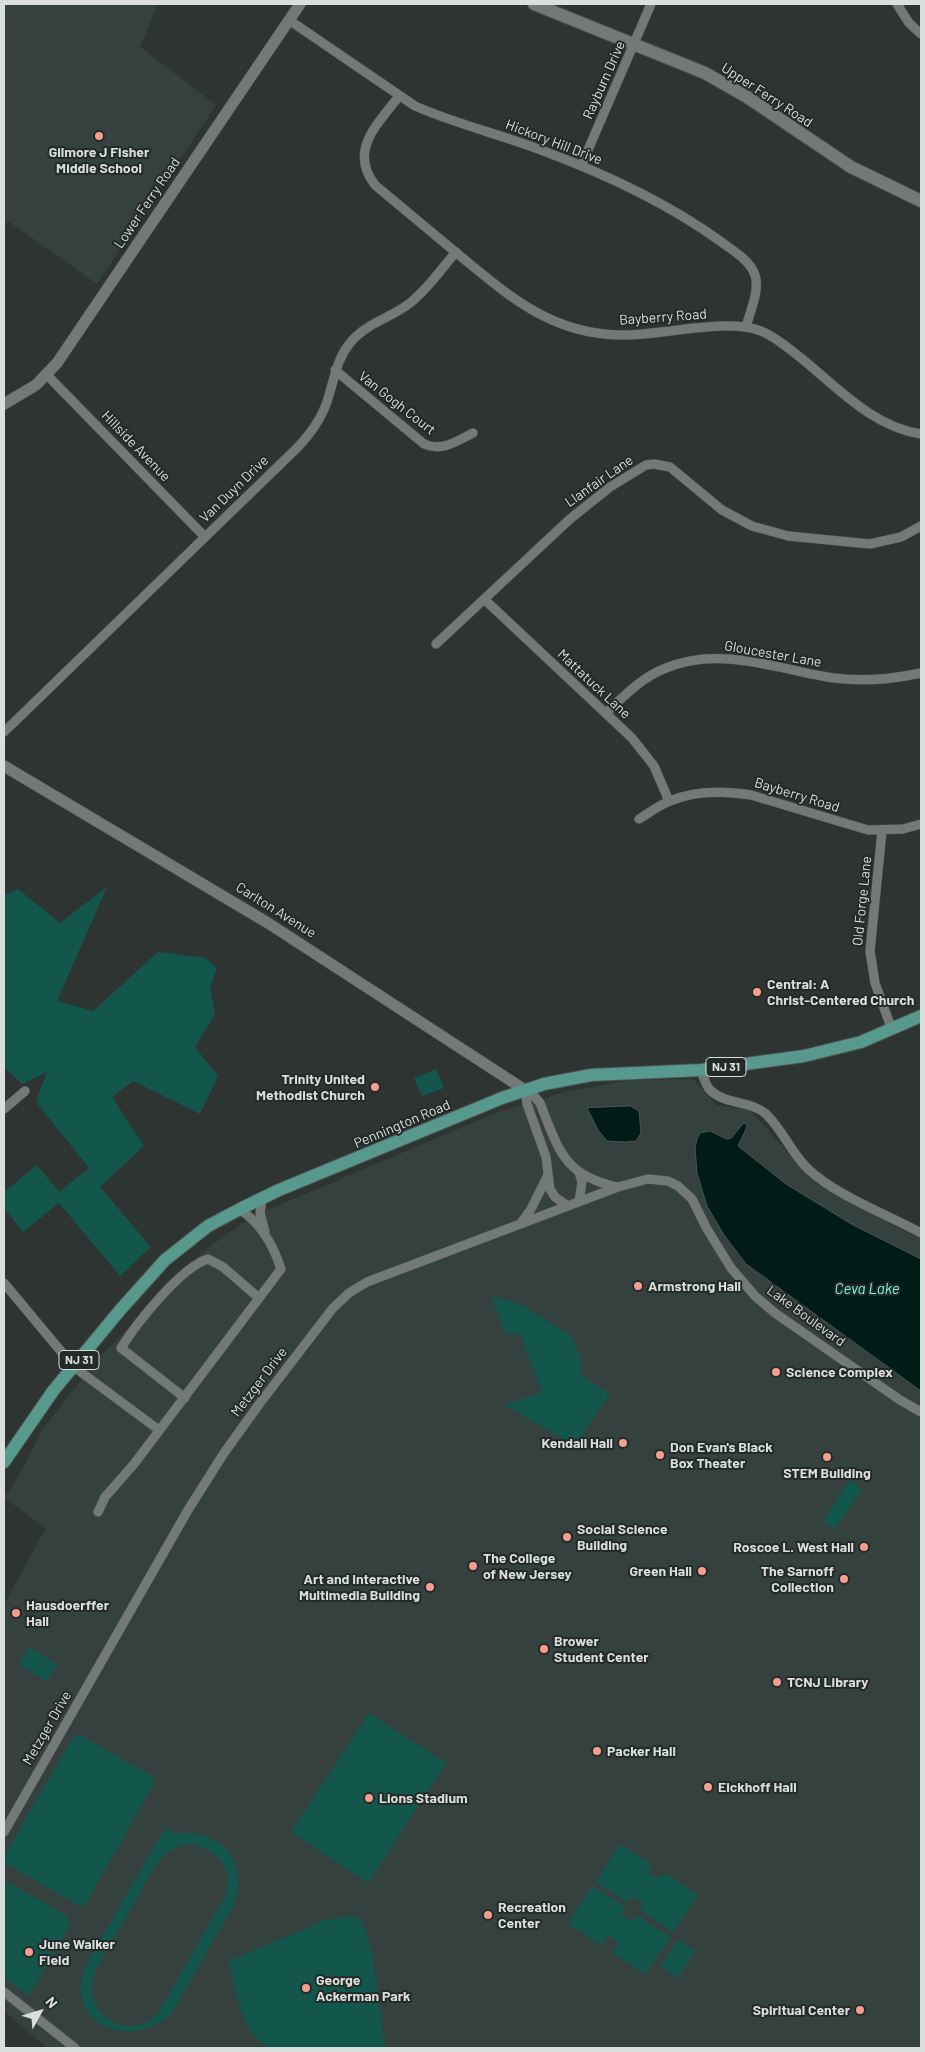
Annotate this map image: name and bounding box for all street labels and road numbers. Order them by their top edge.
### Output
street label: Rayburn Drive [579,38,629,122]
street label: Upper Ferry Road [718,59,816,131]
street label: Hickory Hill Drive [503,116,605,168]
street label: Lower Ferry Road [110,154,184,252]
street label: Bayberry Road [619,306,707,328]
street label: Van Gogh Court [355,368,439,438]
street label: Hillside Avenue [98,407,174,485]
street label: Llanfair Lane [562,451,636,511]
street label: Van Duyn Drive [196,452,272,526]
street label: Gloucester Lane [723,637,823,671]
street label: Mattatuck Lane [554,646,634,722]
street label: Bayberry Road [752,774,842,816]
street label: Old Forge Lane [849,855,875,947]
street label: Carlton Avenue [233,879,319,941]
road number: NJ 31 [706,1058,746,1076]
street label: Pennington Road [351,1096,453,1152]
street label: Lake Boulevard [764,1282,848,1350]
street label: Metzger Drive [227,1344,291,1420]
road number: NJ 31 [59,1350,99,1370]
street label: Metzger Drive [19,1688,75,1768]

